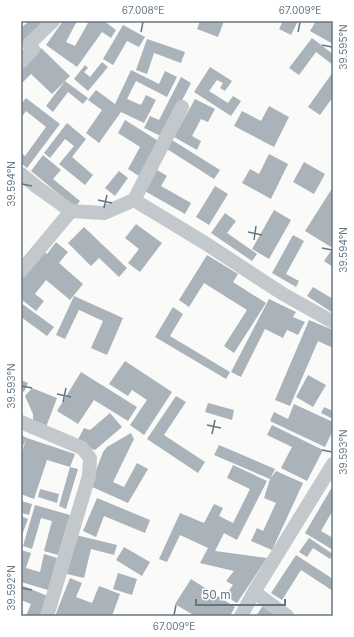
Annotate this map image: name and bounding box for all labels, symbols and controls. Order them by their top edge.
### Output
text: 67.008°E [122,4,164,16]
text: 67.009°E [279,4,321,16]
text: 39.595°N [337,24,349,70]
text: 39.594°N [5,161,17,207]
text: 39.594°N [337,227,349,273]
text: 39.593°N [5,363,17,409]
text: 39.593°N [337,429,349,475]
text: 39.592°N [5,565,17,611]
scale bar [196,581,285,607]
text: 50 m [202,587,231,602]
text: 67.009°E [153,620,195,632]

